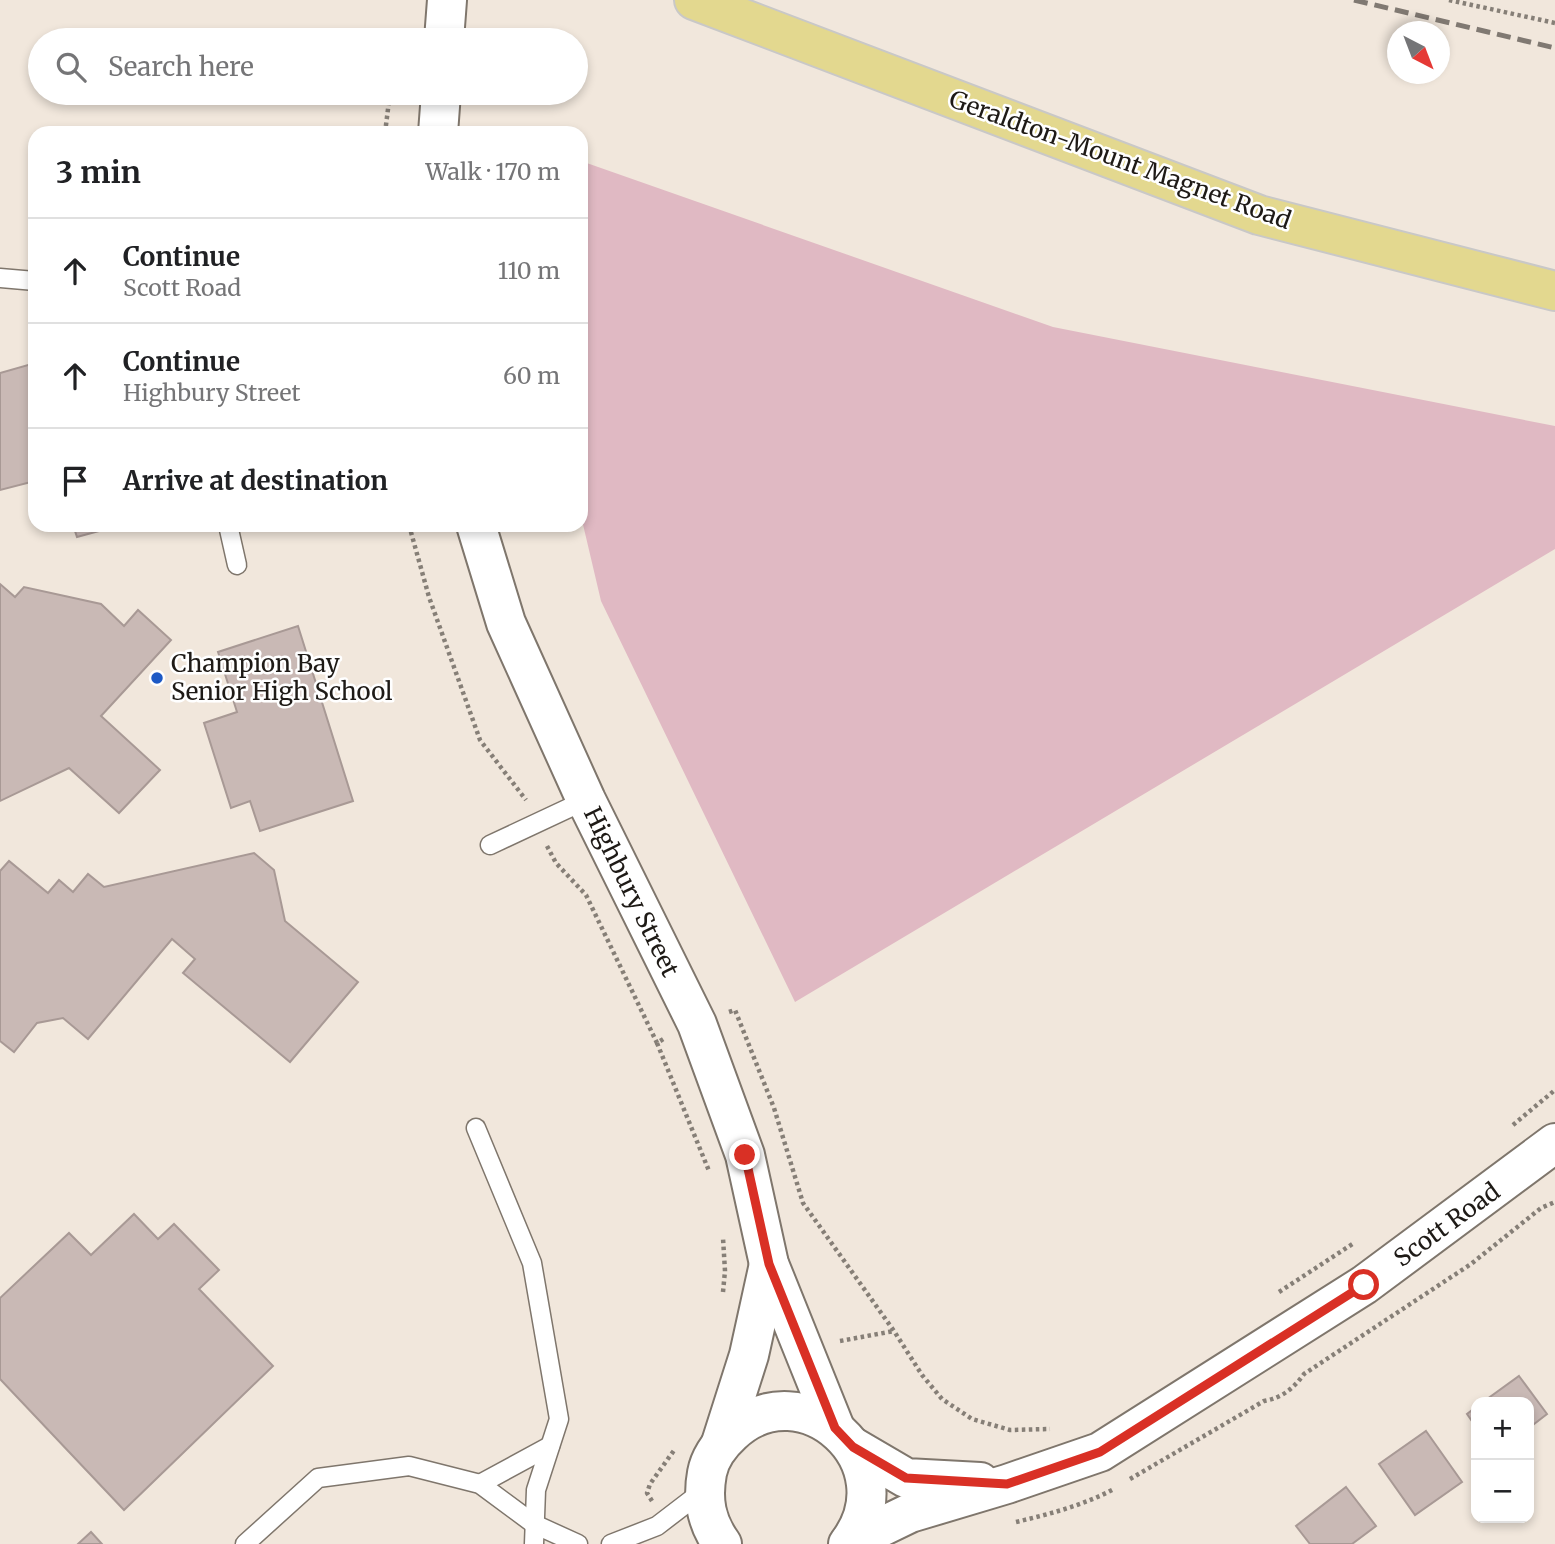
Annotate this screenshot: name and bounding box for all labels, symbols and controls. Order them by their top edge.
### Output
north arrow [1387,21,1450,84]
search box [28,28,588,105]
icon: search [52,48,90,86]
text: Search here [108,50,254,83]
street label: Geraldton-Mount Magnet Road [945,83,1295,236]
text: 3 min [56,153,141,191]
text: Walk · 170 m [426,157,560,186]
text: Continue [123,240,240,273]
icon: ahead [56,252,94,290]
text: 110 m [498,256,560,285]
text: Scott Road [123,273,241,302]
text: Continue [123,345,240,378]
icon: ahead [56,357,94,395]
text: 60 m [503,361,560,390]
text: Highbury Street [123,378,301,407]
icon: arrive [56,462,94,500]
text: Arrive at destination [123,464,388,497]
place label: Champion Bay Senior High School [171,648,393,707]
marker: Champion Bay Senior High School [149,670,165,686]
street label: Highbury Street [577,802,686,982]
route end [729,1139,760,1170]
street label: Scott Road [1388,1176,1506,1273]
route start [1348,1269,1379,1300]
map controls [1471,1397,1534,1523]
button: + [1471,1397,1534,1460]
button: − [1471,1460,1534,1523]

